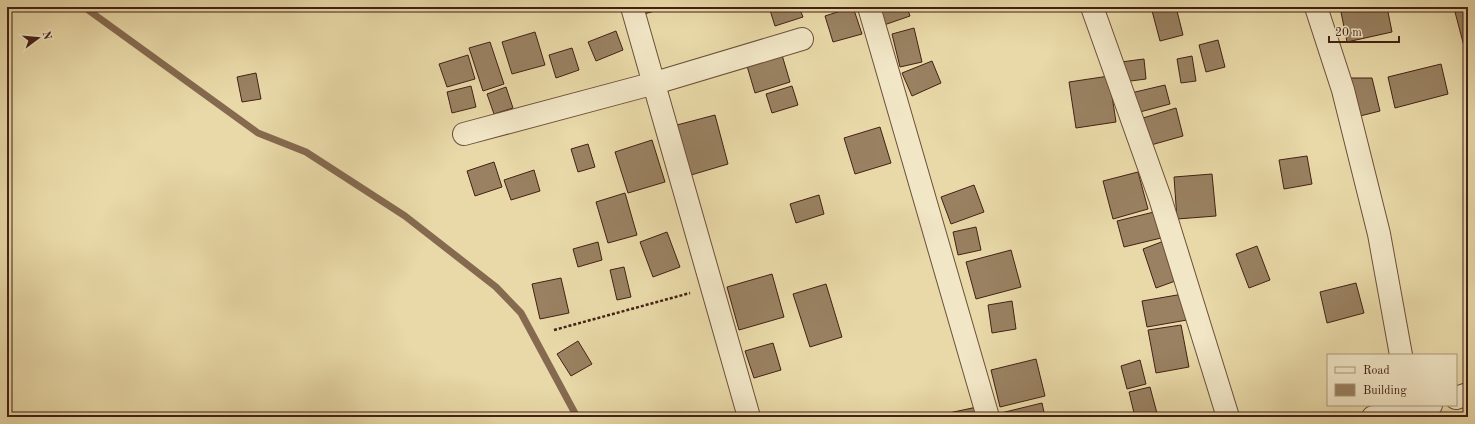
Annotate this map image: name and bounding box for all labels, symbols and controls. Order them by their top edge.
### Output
north arrow [18,18,58,58]
scale bar [1329,18,1399,44]
text: 20 m [1335,27,1362,39]
text: N [40,30,53,42]
legend [1327,354,1457,406]
text: Road [1363,365,1390,377]
text: Building [1363,385,1407,397]

